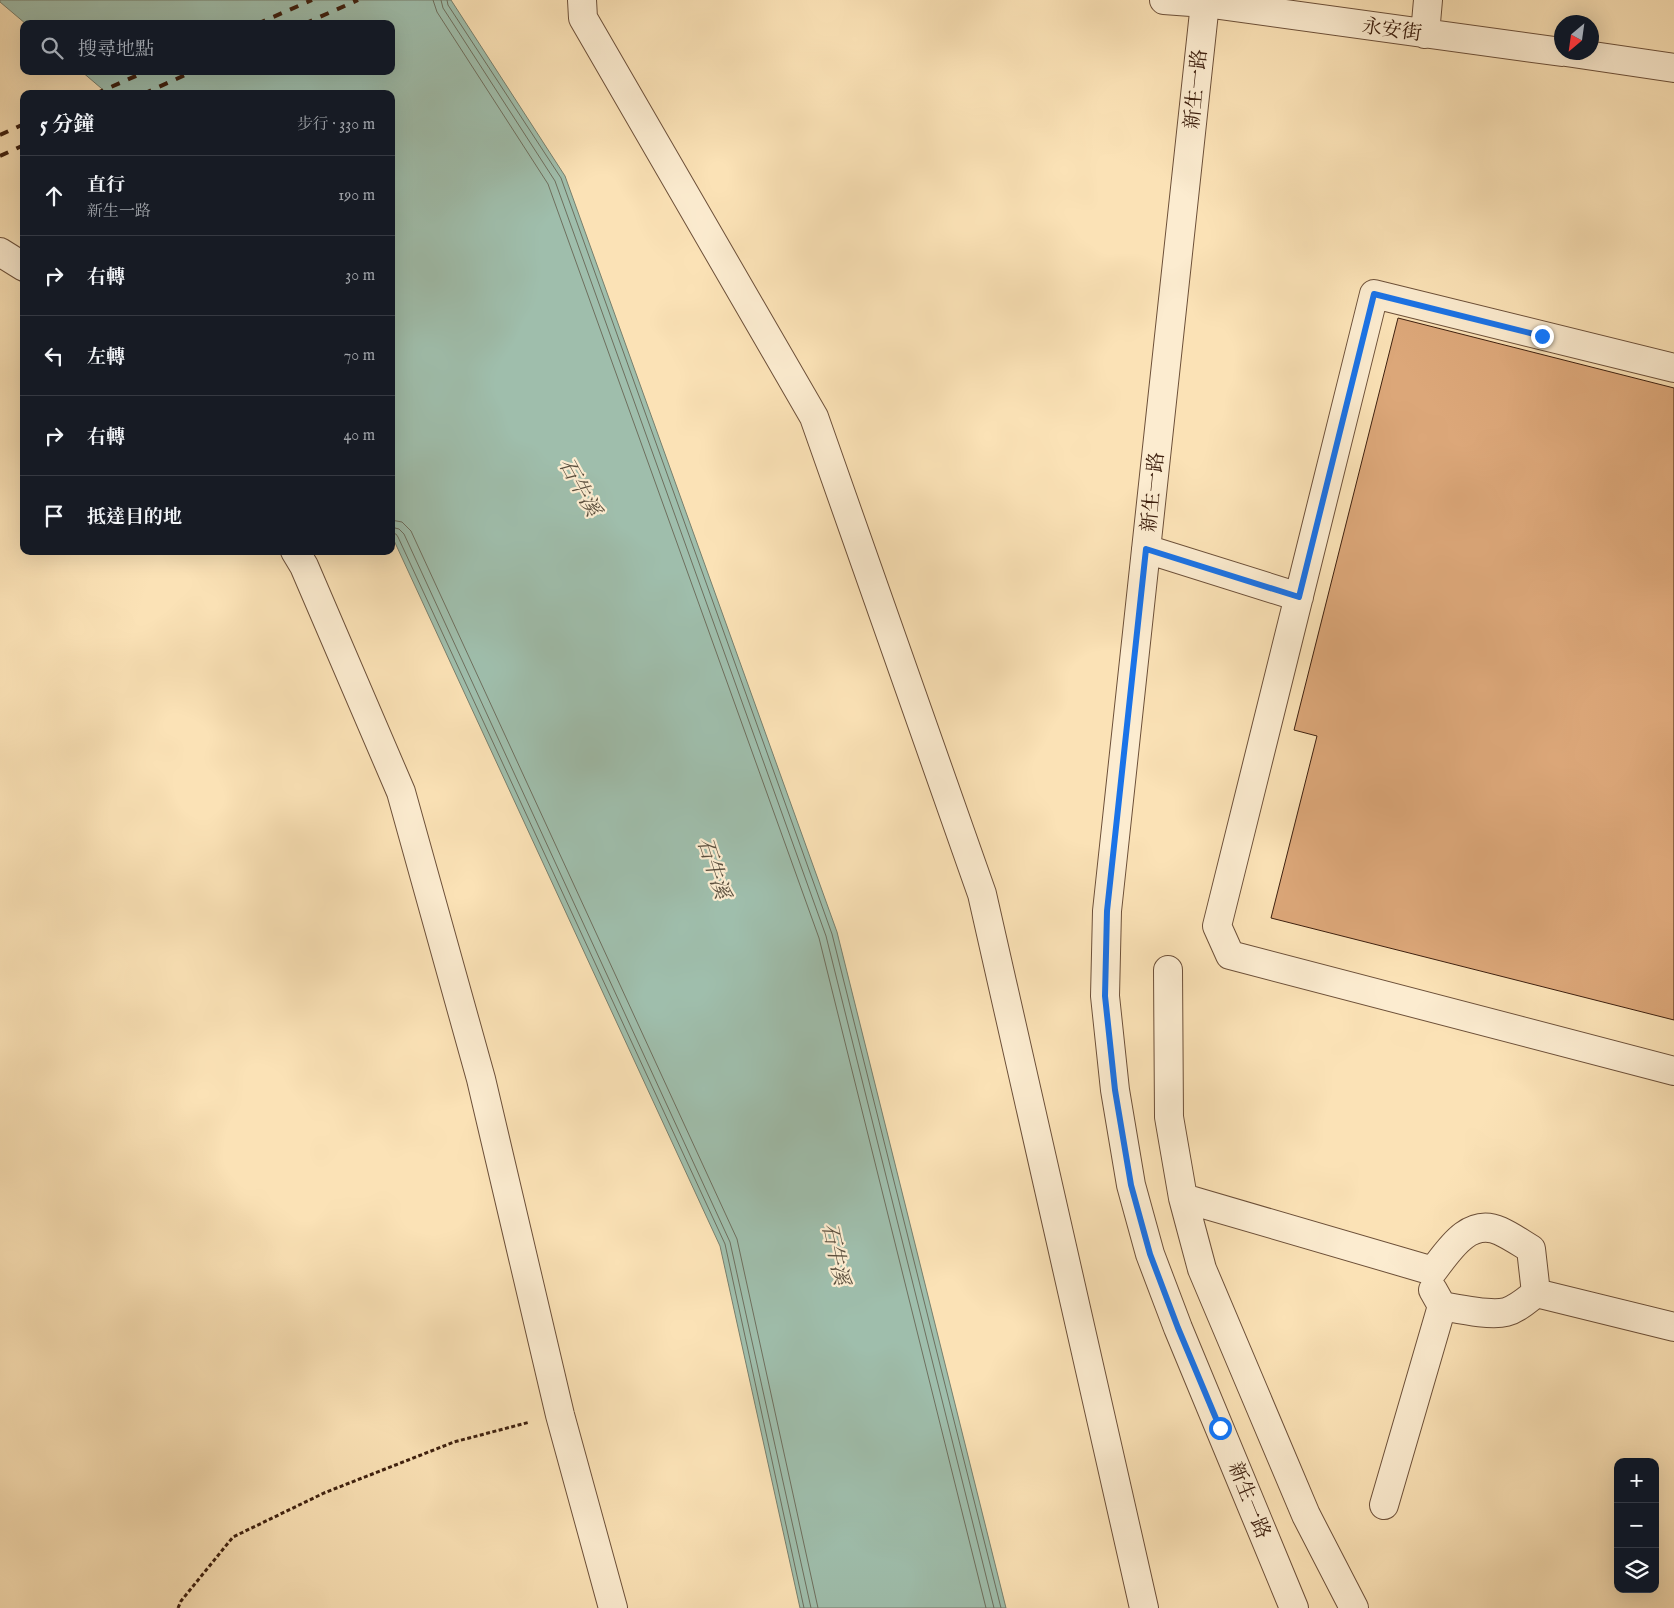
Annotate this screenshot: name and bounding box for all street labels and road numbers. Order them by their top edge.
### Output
street label: 永安街 [1360,14,1423,47]
street label: 新生一路 [1180,48,1213,130]
street label: 新生一路 [1137,451,1170,533]
street label: 新生一路 [1222,1459,1275,1542]

